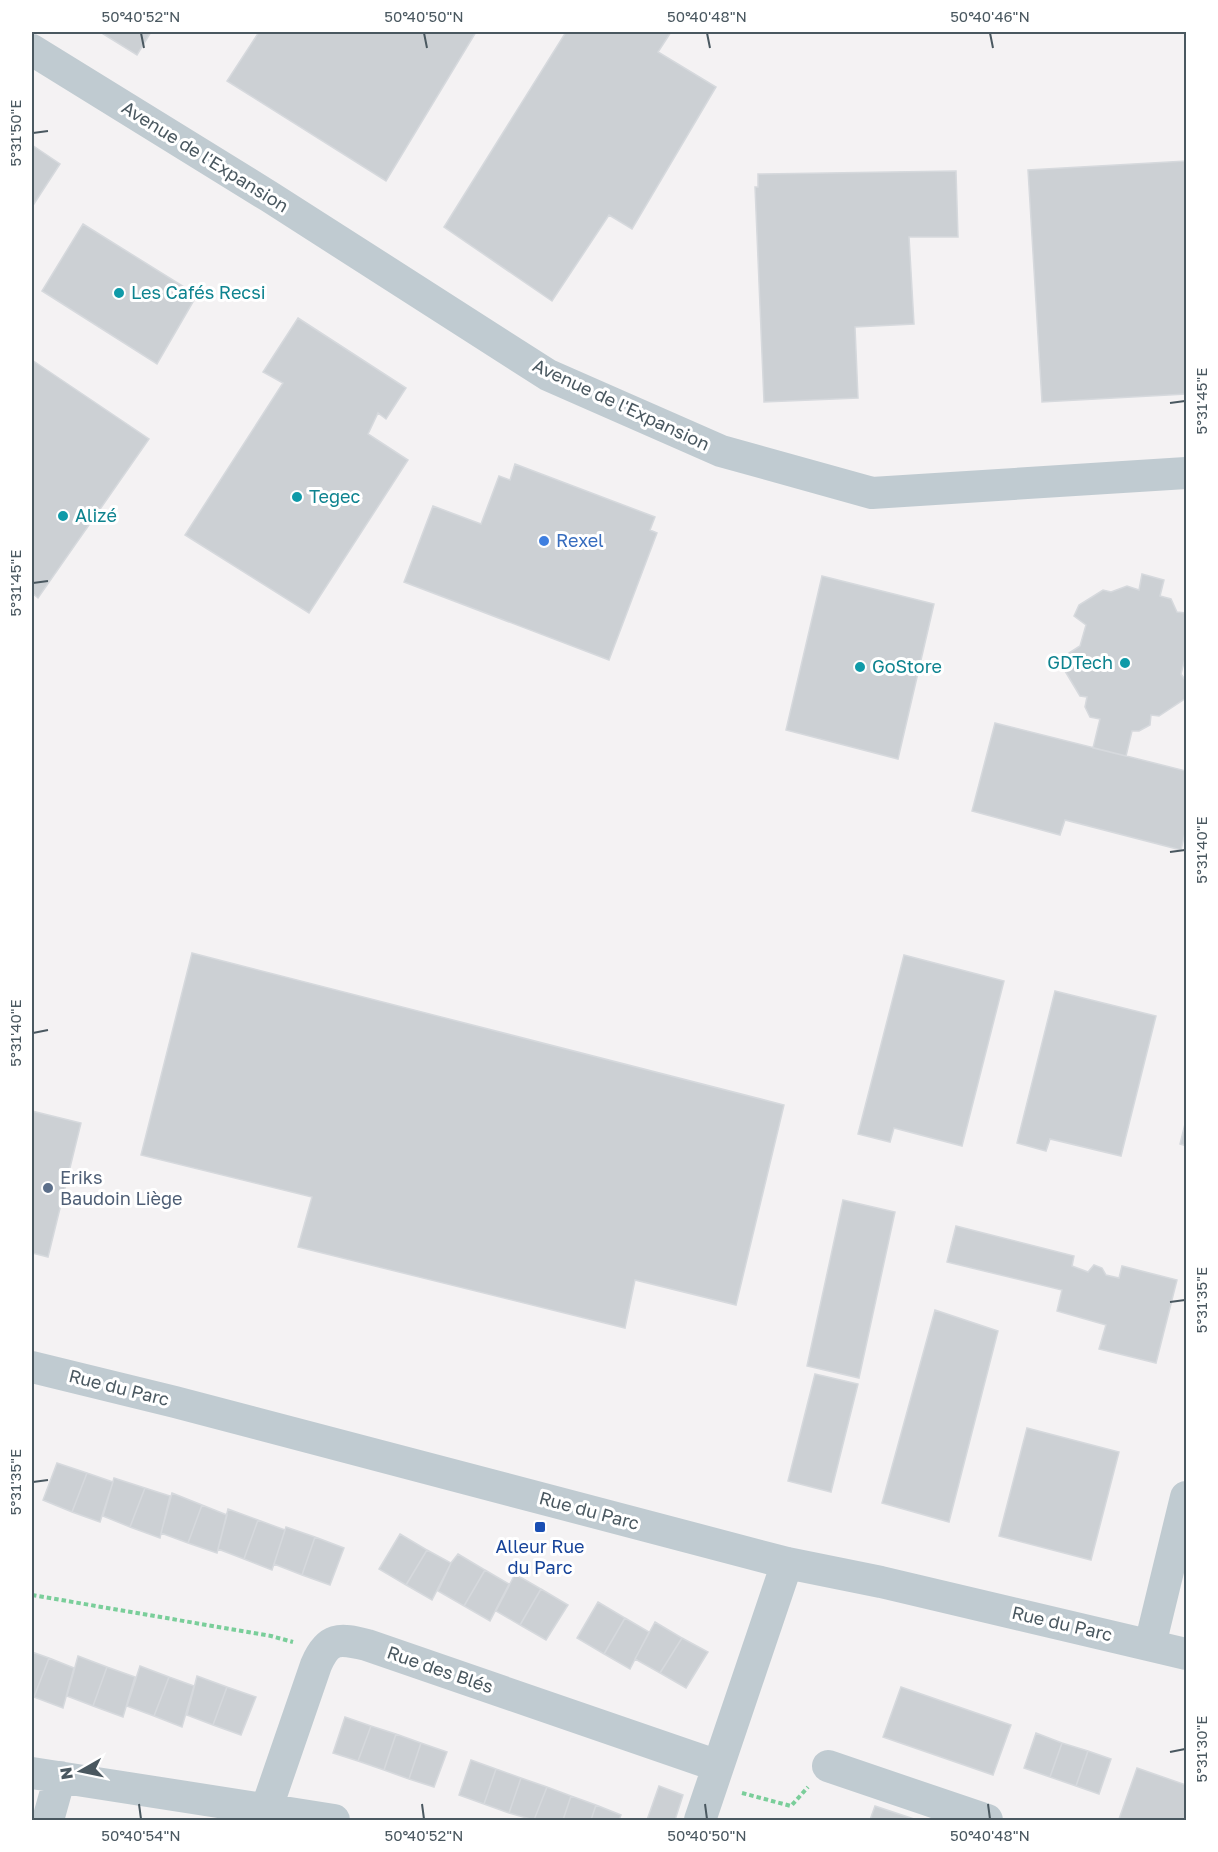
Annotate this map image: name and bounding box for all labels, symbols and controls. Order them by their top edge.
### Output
text: 50°40'52"N [102,7,180,25]
text: 50°40'50"N [384,7,464,25]
text: 50°40'48"N [667,7,747,25]
text: 50°40'46"N [950,7,1030,25]
street label: Avenue de l'Expansion [118,96,293,216]
text: 5°31'50"E [6,100,24,166]
place label: Les Cafés Recsi [131,281,266,303]
marker: Les Cafés Recsi [112,286,126,300]
street label: Avenue de l'Expansion [530,353,713,455]
text: 5°31'45"E [1192,368,1210,434]
place label: Tegec [309,485,360,507]
marker: Tegec [290,490,304,504]
place label: Alizé [75,504,117,526]
marker: Alizé [56,509,70,523]
place label: Rexel [556,529,604,551]
marker: Rexel [537,534,551,548]
text: 5°31'45"E [6,550,24,616]
place label: GDTech [1047,651,1113,673]
place label: GoStore [872,655,942,677]
marker: GDTech [1118,656,1132,670]
marker: GoStore [853,660,867,674]
text: 5°31'40"E [1192,816,1210,884]
text: 5°31'40"E [6,999,24,1067]
place label: Eriks Baudoin Liège [60,1166,182,1209]
marker: Eriks Baudoin Liège [41,1181,55,1195]
text: 5°31'35"E [1192,1267,1210,1333]
street label: Rue du Parc [67,1364,172,1410]
text: 5°31'35"E [6,1449,24,1515]
street label: Rue du Parc [537,1486,642,1534]
marker: Alleur Rue du Parc [533,1520,547,1534]
place label: Alleur Rue du Parc [495,1535,585,1578]
street label: Rue du Parc [1010,1601,1115,1645]
street label: Rue des Blés [384,1641,496,1698]
text: 5°31'30"E [1192,1716,1210,1782]
north arrow [51,1741,111,1801]
text: N [55,1766,77,1781]
text: 50°40'54"N [101,1826,181,1844]
text: 50°40'52"N [385,1826,463,1844]
text: 50°40'50"N [667,1826,747,1844]
text: 50°40'48"N [950,1826,1030,1844]

